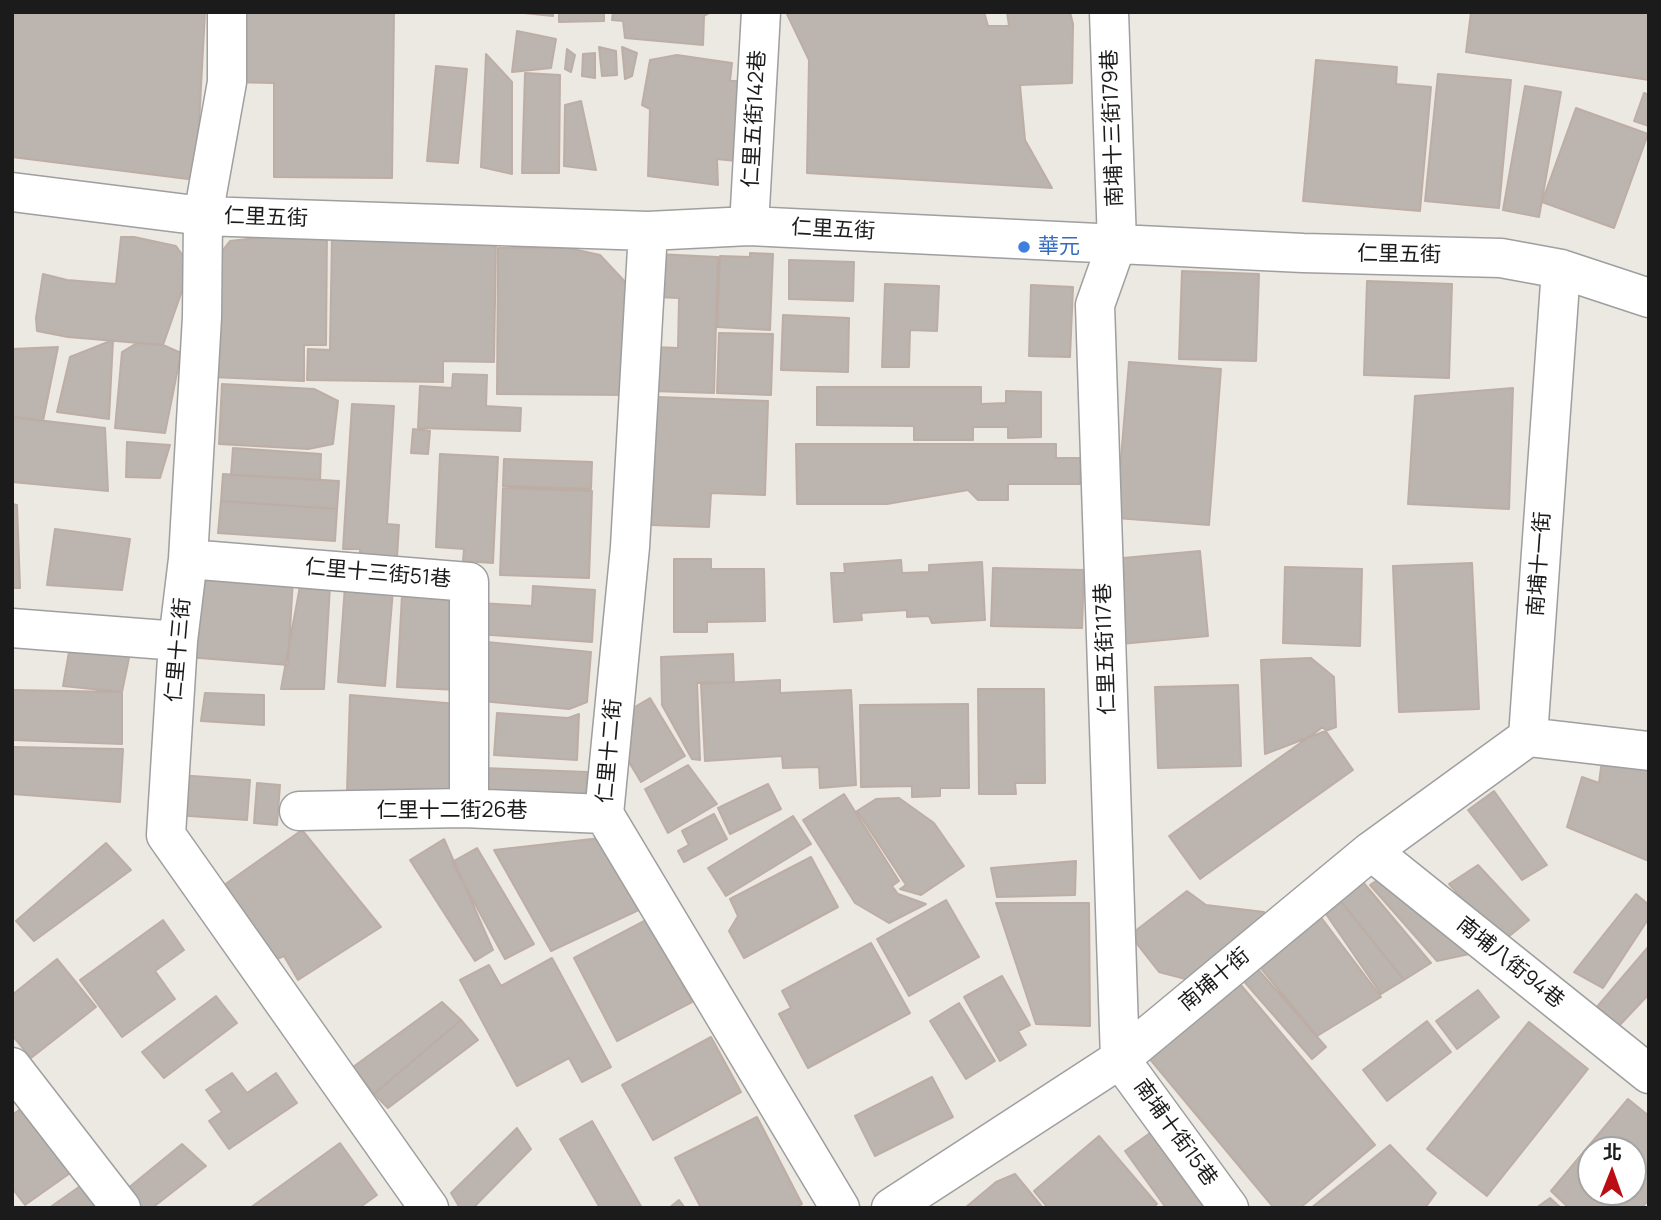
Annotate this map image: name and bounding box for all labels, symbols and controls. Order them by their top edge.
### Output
street label: 南埔十三街179巷 [1098,49,1128,207]
street label: 仁里五街142巷 [739,50,771,188]
street label: 仁里五街 [224,204,308,232]
street label: 仁里五街 [790,215,876,245]
place label: 華元 [1038,234,1080,260]
marker: 華元 [1016,239,1032,255]
street label: 仁里五街 [1357,242,1441,268]
street label: 南埔十一街 [1524,511,1556,617]
street label: 仁里十三街51巷 [304,555,452,593]
street label: 仁里五街117巷 [1091,583,1121,715]
street label: 仁里十三街 [162,597,196,703]
street label: 仁里十二街 [593,698,627,804]
street label: 仁里十二街26巷 [376,798,528,824]
street label: 南埔八街94巷 [1451,912,1569,1014]
street label: 南埔十街 [1175,943,1255,1017]
street label: 南埔十街15巷 [1128,1075,1222,1191]
north arrow [1577,1136,1647,1206]
text: 北 [1603,1139,1622,1165]

